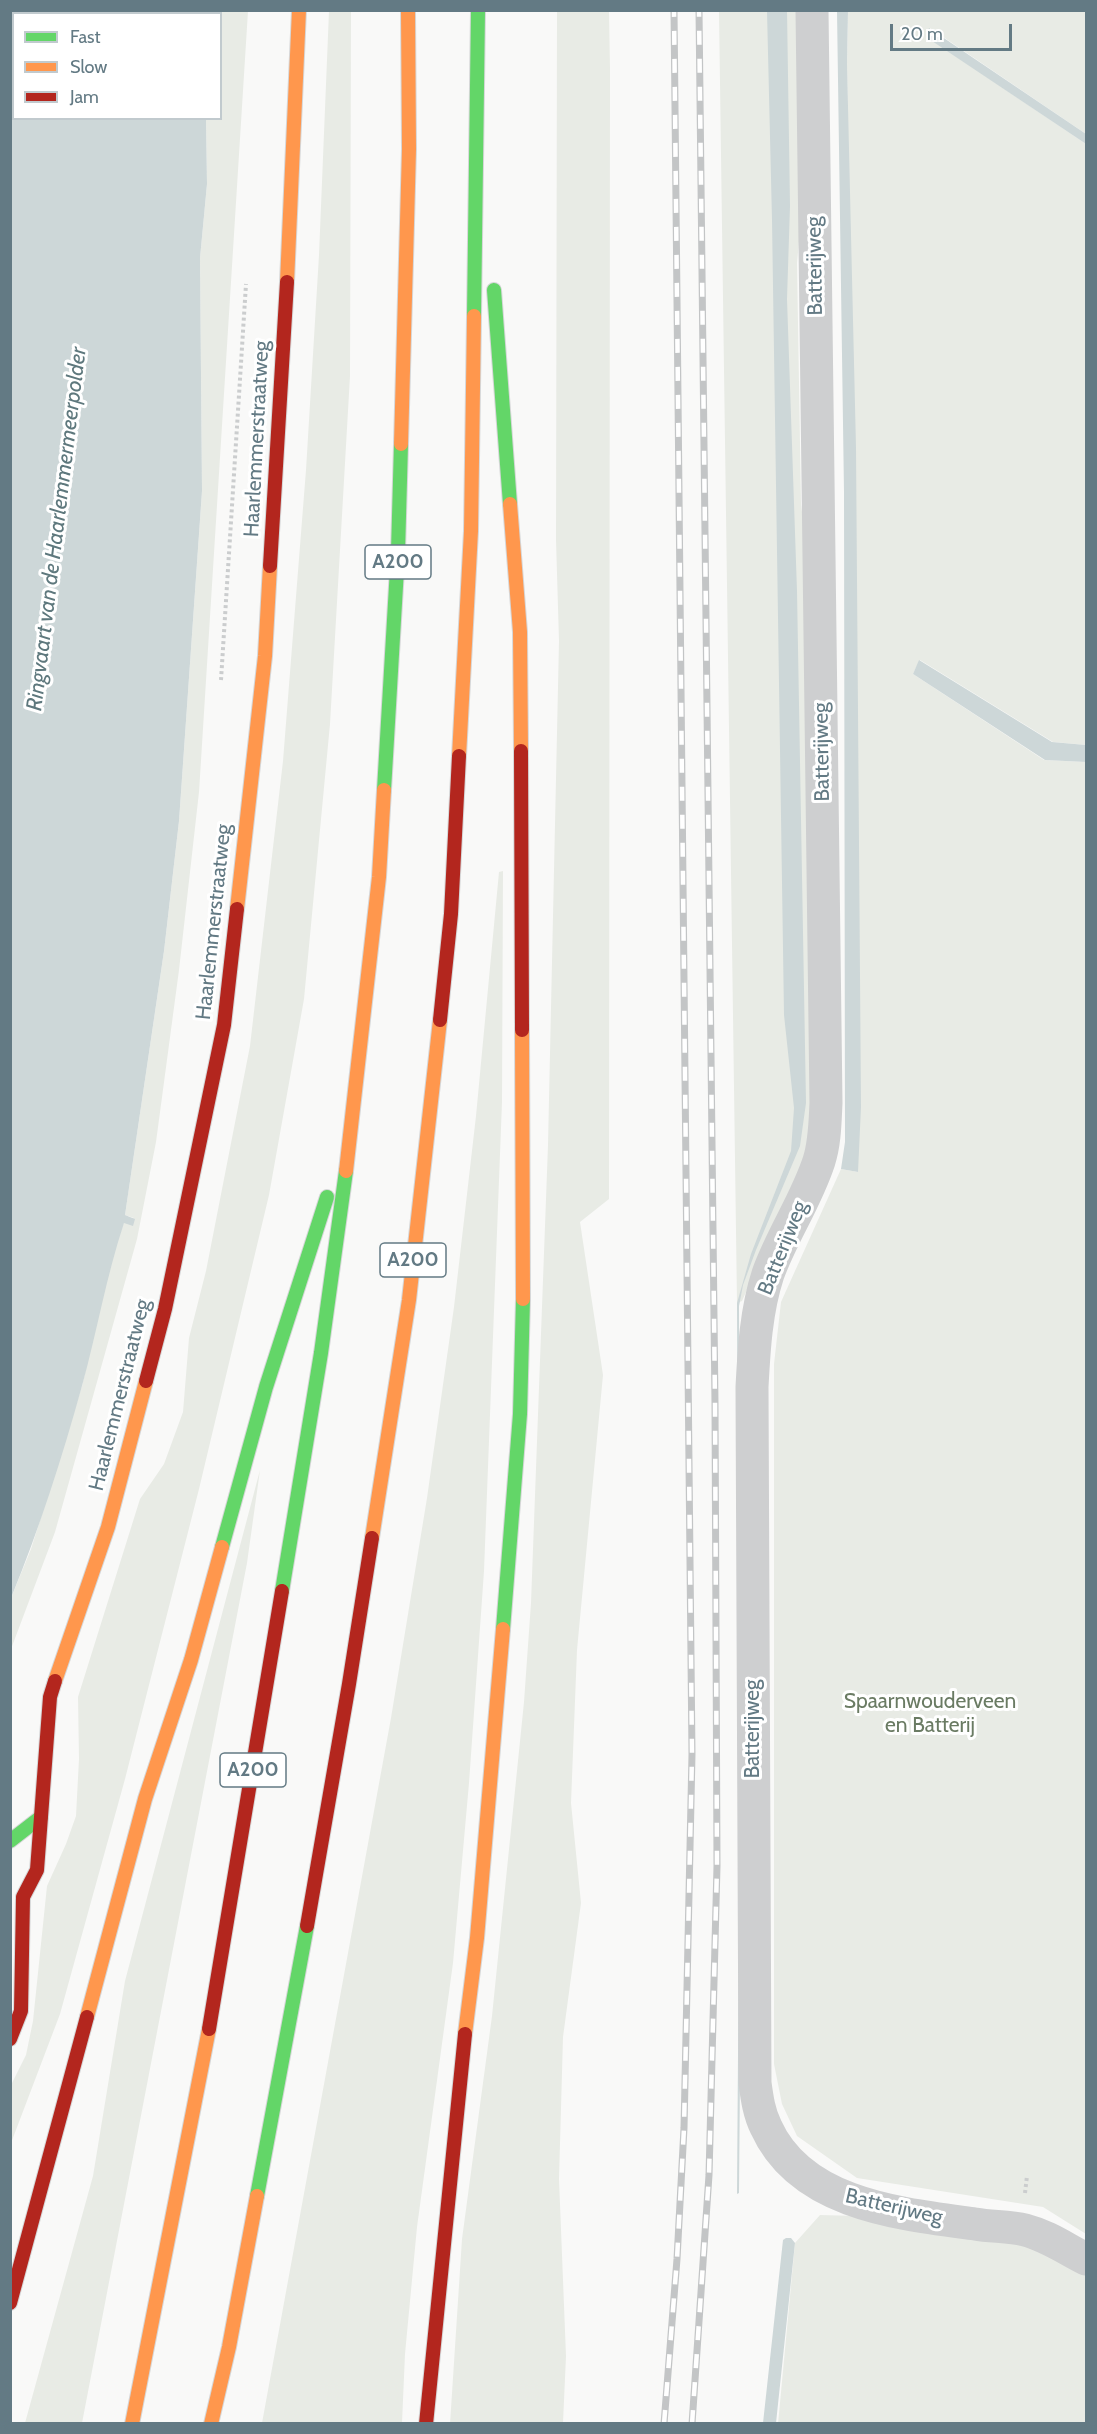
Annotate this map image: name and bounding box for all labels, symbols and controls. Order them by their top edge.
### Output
legend [12,12,222,120]
scale bar [893,12,1014,50]
text: 20 m [901,23,943,45]
text: Fast [70,26,101,48]
text: Slow [70,56,107,78]
text: Jam [70,86,99,108]
street label: Batterijweg [802,216,828,316]
street label: Haarlemmerstraatweg [239,340,275,538]
water label: Ringvaart van de Haarlemmermeerpolder [22,346,92,712]
road number: A200 [365,545,431,579]
street label: Batterijweg [809,702,835,802]
street label: Haarlemmerstraatweg [191,823,237,1021]
street label: Batterijweg [753,1197,813,1299]
road number: A200 [380,1243,446,1277]
street label: Haarlemmerstraatweg [84,1296,156,1494]
street label: Batterijweg [740,1679,766,1779]
park label: Spaarnwouderveen en Batterij [844,1689,1016,1739]
road number: A200 [220,1753,286,1787]
street label: Batterijweg [843,2184,945,2230]

